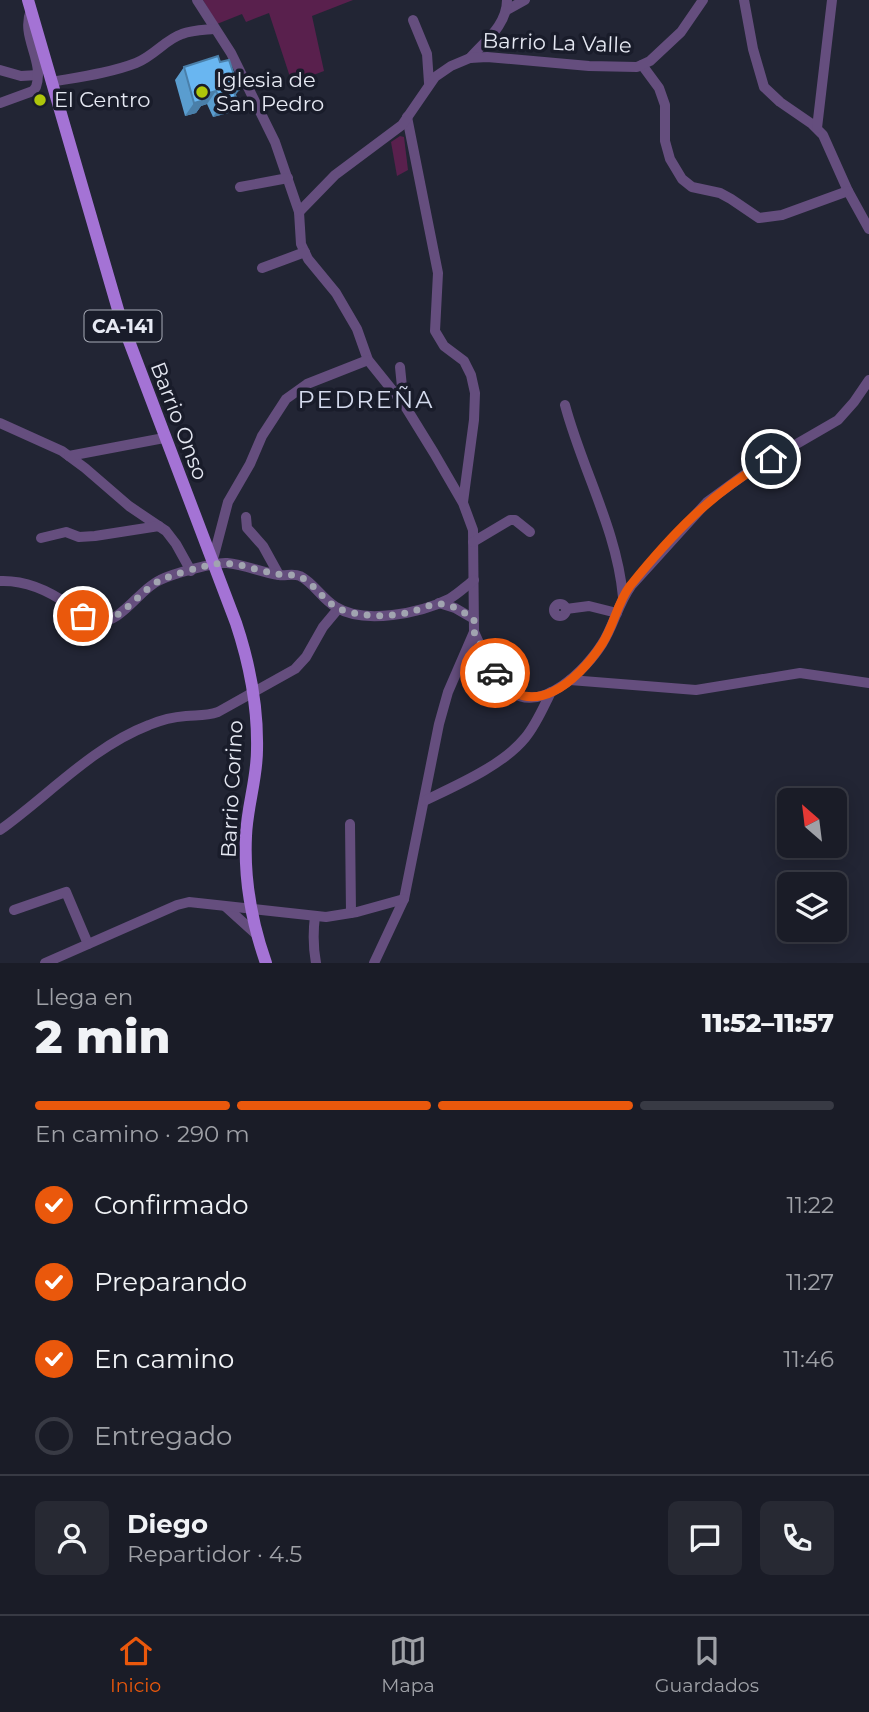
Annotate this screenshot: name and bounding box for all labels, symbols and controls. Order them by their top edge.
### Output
street label: Barrio La Valle [482,27,632,58]
place label: Iglesia de San Pedro [216,67,324,116]
marker: Iglesia de San Pedro [194,84,210,100]
place label: El Centro [54,87,150,112]
marker: El Centro [32,92,48,108]
road number: CA-141 [85,310,162,342]
street label: Barrio Onso [146,358,213,483]
district label: PEDREÑA [298,385,435,414]
pin [741,429,801,489]
icon: home [752,440,790,478]
pin [53,586,113,646]
icon: bag [64,597,102,635]
courier [460,638,530,708]
icon: car [476,654,514,692]
street label: Barrio Corino [215,719,248,858]
north arrow [777,788,847,858]
map controls [777,788,847,942]
button: layers [777,872,847,942]
text: Llega en [35,983,133,1011]
text: 11:52–11:57 [702,1007,834,1039]
text: 2 min [35,1008,170,1065]
text: En camino · 290 m [35,1120,250,1148]
icon: check [35,1186,73,1224]
text: Confirmado [94,1189,249,1221]
text: 11:22 [786,1191,834,1219]
icon: check [35,1263,73,1301]
text: Preparando [94,1266,247,1298]
text: 11:27 [786,1268,834,1296]
icon: check [35,1340,73,1378]
text: En camino [94,1343,234,1375]
text: 11:46 [783,1345,834,1373]
text: Entregado [94,1420,232,1452]
button: person [35,1501,109,1575]
button: chat [668,1501,742,1575]
button: phone [760,1501,834,1575]
text: Diego [127,1508,208,1540]
text: Repartidor · 4.5 [127,1540,302,1568]
tab: Inicio [110,1632,161,1697]
tab: Mapa [381,1632,435,1697]
tab: Guardados [655,1632,759,1697]

